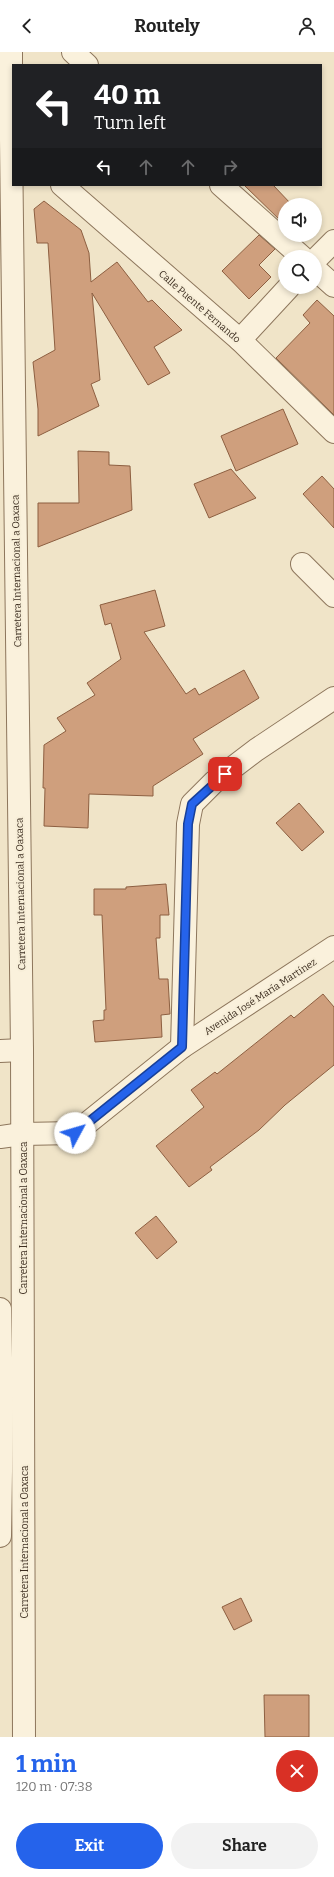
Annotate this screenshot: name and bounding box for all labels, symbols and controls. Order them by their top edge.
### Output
icon: back [16,15,38,37]
text: Routely [134,15,200,37]
icon: person [296,15,318,37]
text: 40 m [94,78,161,111]
icon: left [28,80,80,132]
text: Turn left [94,112,166,134]
icon: left [93,156,115,178]
icon: ahead [135,156,157,178]
icon: ahead [177,156,199,178]
icon: right [219,156,241,178]
map controls [278,198,322,294]
button: sound [278,198,322,242]
button: search [278,250,322,294]
street label: Calle Puente Fernando [156,268,243,346]
street label: Carretera Internacional a Oaxaca [10,494,24,647]
pin [208,757,242,791]
icon: arrive [214,763,236,785]
street label: Carretera Internacional a Oaxaca [14,817,28,970]
street label: Avenida José María Martínez [202,955,319,1038]
position arrow [54,1112,96,1154]
street label: Carretera Internacional a Oaxaca [18,1141,30,1294]
street label: Carretera Internacional a Oaxaca [19,1465,31,1618]
text: 1 min [16,1750,77,1778]
button: close [276,1750,318,1792]
text: 120 m · 07:38 [16,1779,92,1794]
button: Exit [16,1823,163,1869]
button: Share [171,1823,318,1869]

